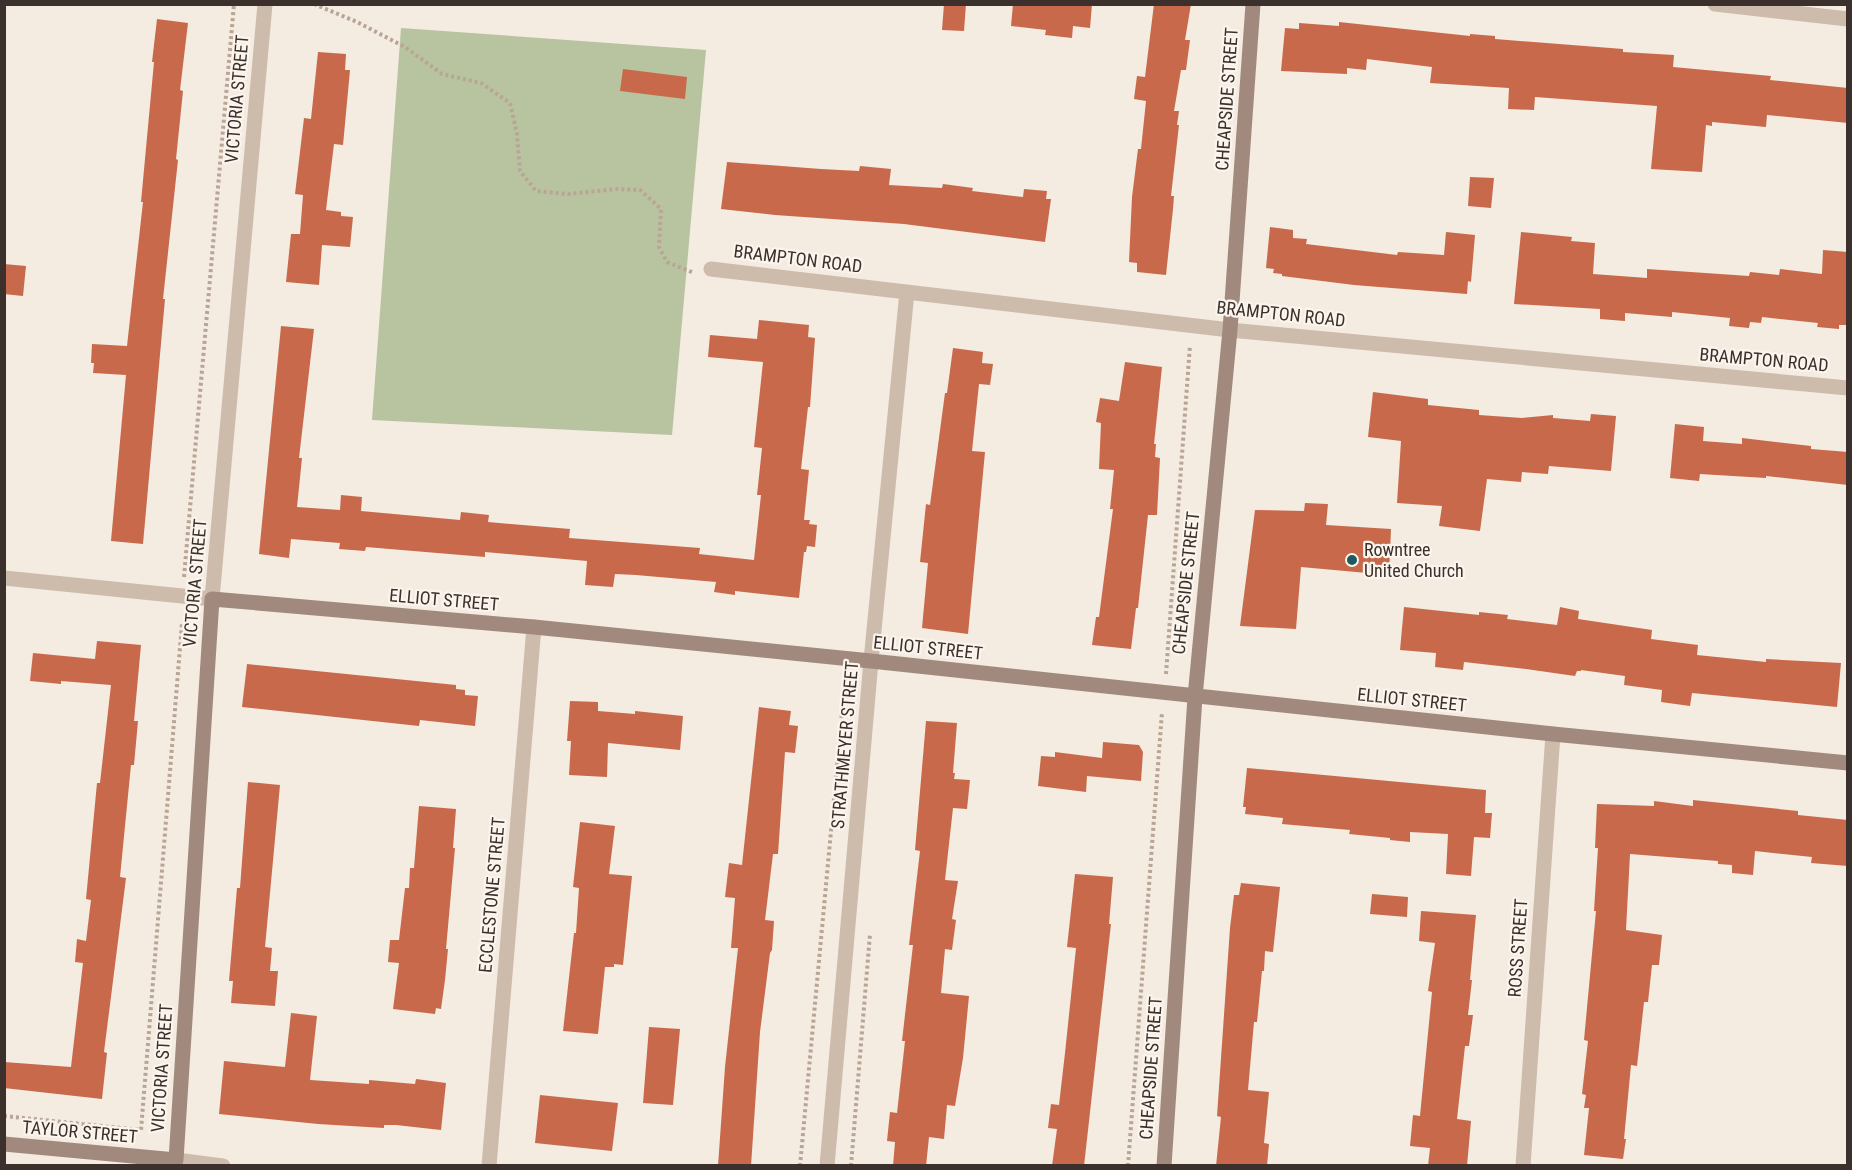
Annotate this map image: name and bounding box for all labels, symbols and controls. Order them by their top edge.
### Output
street label: CHEAPSIDE STREET [1211,27,1242,171]
street label: VICTORIA STREET [220,34,253,164]
street label: BRAMPTON ROAD [733,240,864,277]
street label: BRAMPTON ROAD [1216,296,1346,331]
street label: BRAMPTON ROAD [1699,343,1829,376]
street label: CHEAPSIDE STREET [1168,510,1203,655]
street label: VICTORIA STREET [178,518,211,648]
place label: Rowntree United Church [1364,539,1464,581]
marker: Rowntree United Church [1345,553,1359,567]
street label: ELLIOT STREET [388,584,500,615]
street label: ELLIOT STREET [872,631,984,664]
street label: STRATHMEYER STREET [827,660,862,830]
street label: ELLIOT STREET [1356,683,1468,716]
street label: ECCLESTONE STREET [474,816,509,974]
street label: ROSS STREET [1504,898,1531,998]
street label: CHEAPSIDE STREET [1135,996,1166,1140]
street label: VICTORIA STREET [147,1003,176,1133]
street label: TAYLOR STREET [21,1116,139,1147]

